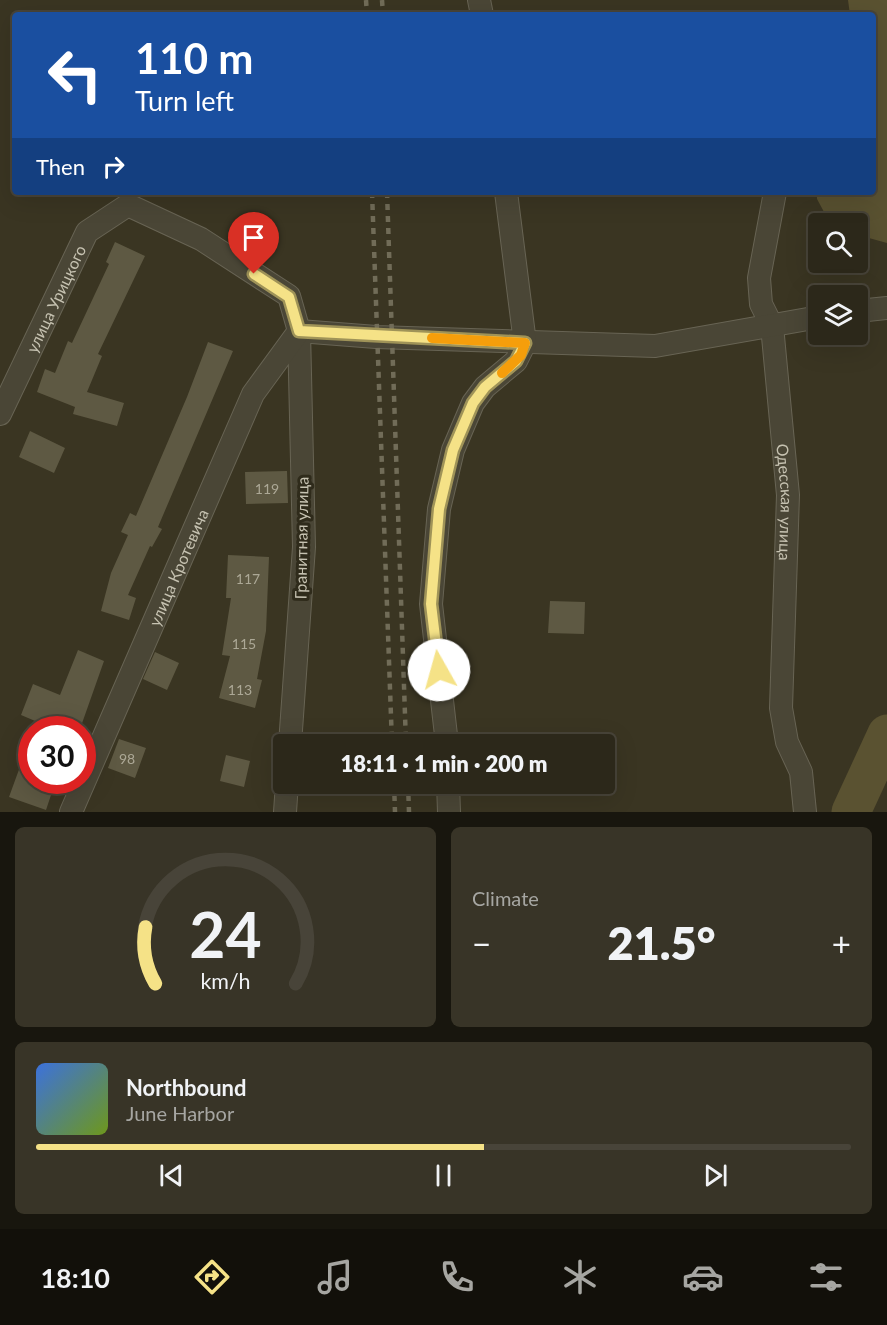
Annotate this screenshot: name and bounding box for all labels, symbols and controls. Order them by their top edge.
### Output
text: 110 m [135,33,253,83]
icon: left [36,36,114,114]
text: Turn left [135,84,234,117]
icon: right [97,150,130,183]
text: Then [36,153,85,180]
pin [228,212,279,274]
map controls [808,213,868,345]
button: search [808,213,868,273]
icon: arrive [237,221,270,254]
street label: улица Урицкого [21,242,89,355]
button: layers [808,285,868,345]
street label: Одесская улица [774,443,798,561]
street label: Гранитная улица [290,477,312,599]
house number: 119 [255,480,279,497]
street label: улица Кротевича [144,506,211,629]
house number: 117 [236,570,260,587]
house number: 115 [232,635,256,652]
position arrow [407,638,471,702]
house number: 113 [228,681,252,698]
speed limit sign: 30 [18,716,96,794]
house number: 98 [119,750,135,767]
text: 18:11 · 1 min · 200 m [341,750,547,777]
text: Climate [472,886,539,910]
text: 24 [189,896,262,971]
text: 21.5° [608,916,715,970]
text: − [472,923,491,963]
text: + [832,923,851,963]
text: km/h [200,968,251,994]
text: Northbound [126,1074,246,1101]
text: June Harbor [126,1101,234,1125]
icon: previous [155,1159,188,1192]
icon: pause [427,1159,460,1192]
icon: next [699,1159,732,1192]
icon: directions [191,1256,233,1298]
icon: music [314,1256,356,1298]
icon: phone [436,1256,478,1298]
icon: climate [559,1256,601,1298]
icon: car [682,1256,724,1298]
icon: filters [805,1256,847,1298]
text: 18:10 [40,1261,110,1294]

